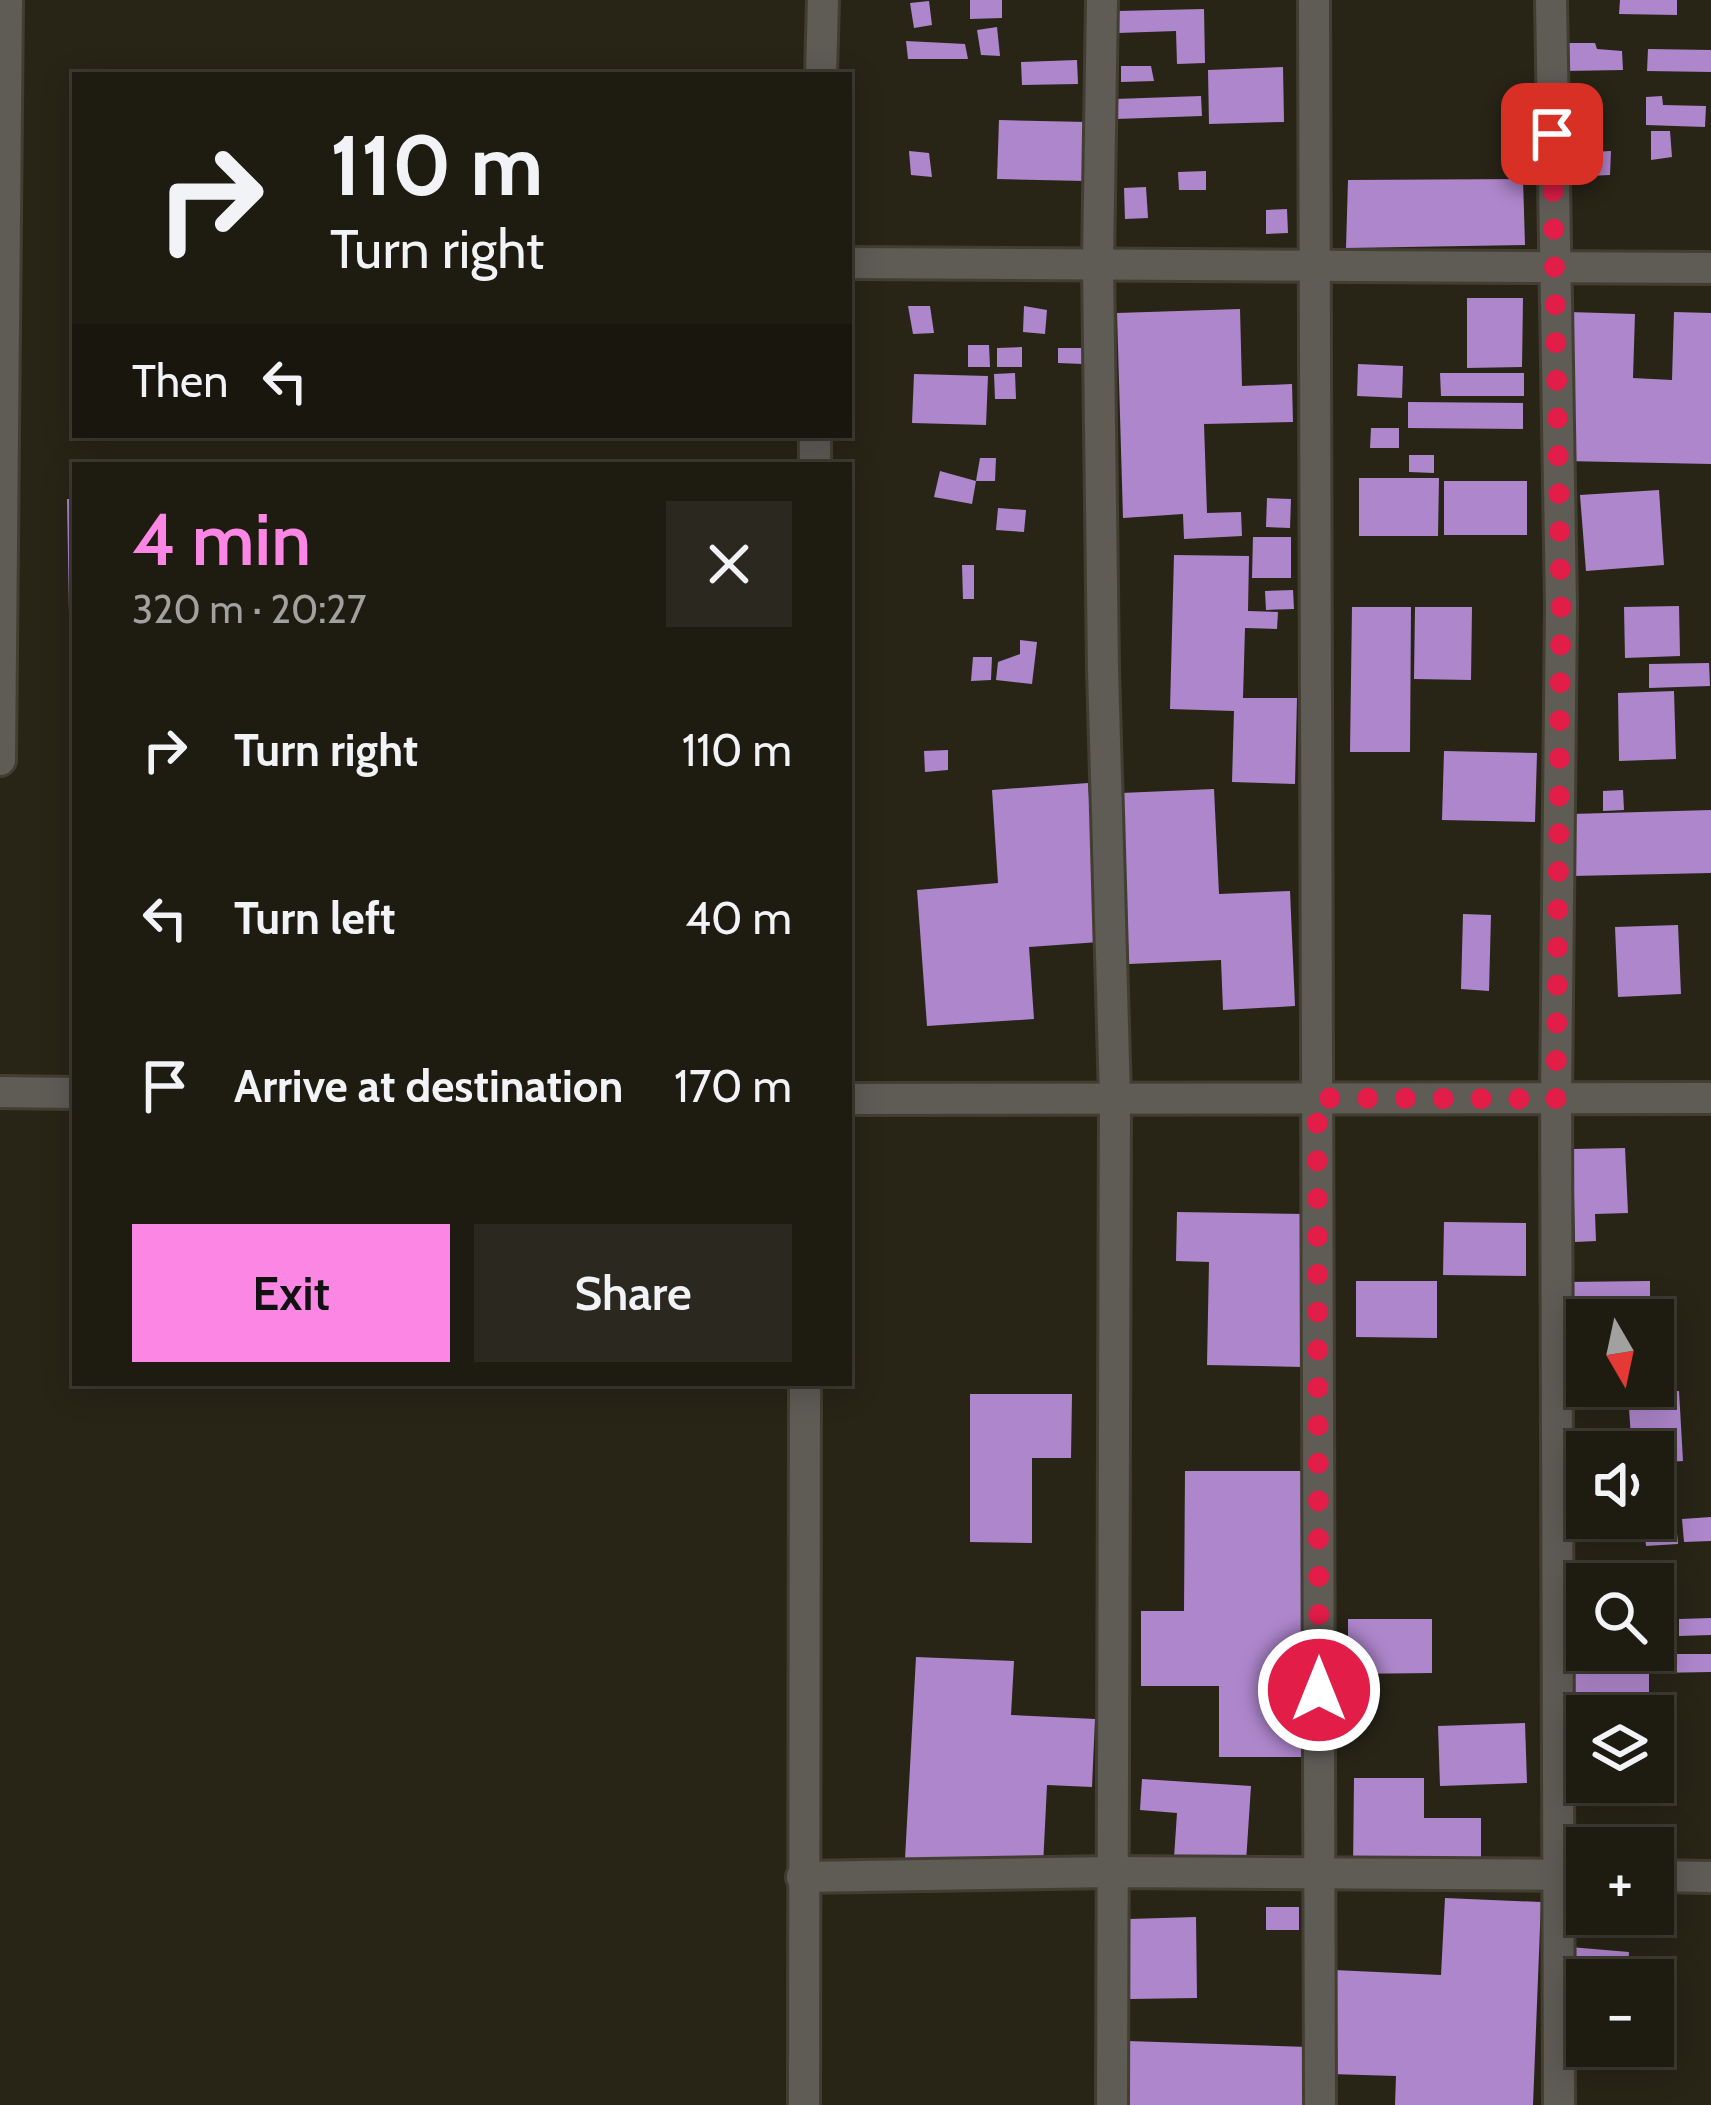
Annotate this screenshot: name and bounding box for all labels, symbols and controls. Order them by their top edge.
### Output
pin [1501,83,1603,185]
icon: arrive [1519,101,1585,167]
text: 110 m [330,114,543,216]
icon: right [132,120,288,276]
text: Turn right [330,216,544,282]
icon: left [252,348,318,414]
text: Then [132,354,228,408]
text: 4 min [132,496,311,583]
button: close [666,501,792,627]
text: 320 m · 20:27 [132,585,366,633]
icon: right [132,717,198,783]
text: Turn right [234,723,418,777]
text: 110 m [682,723,792,777]
icon: left [132,885,198,951]
text: Turn left [234,891,396,945]
text: 40 m [685,891,792,945]
icon: arrive [132,1053,198,1119]
text: Arrive at destination [234,1059,623,1113]
text: 170 m [674,1059,792,1113]
button: Exit [132,1224,450,1362]
button: Share [474,1224,792,1362]
north arrow [1566,1299,1674,1407]
map controls [1566,1299,1674,2067]
button: sound [1566,1431,1674,1539]
button: search [1566,1563,1674,1671]
position arrow [1256,1627,1382,1753]
button: layers [1566,1695,1674,1803]
button: + [1566,1827,1674,1935]
button: − [1566,1959,1674,2067]

